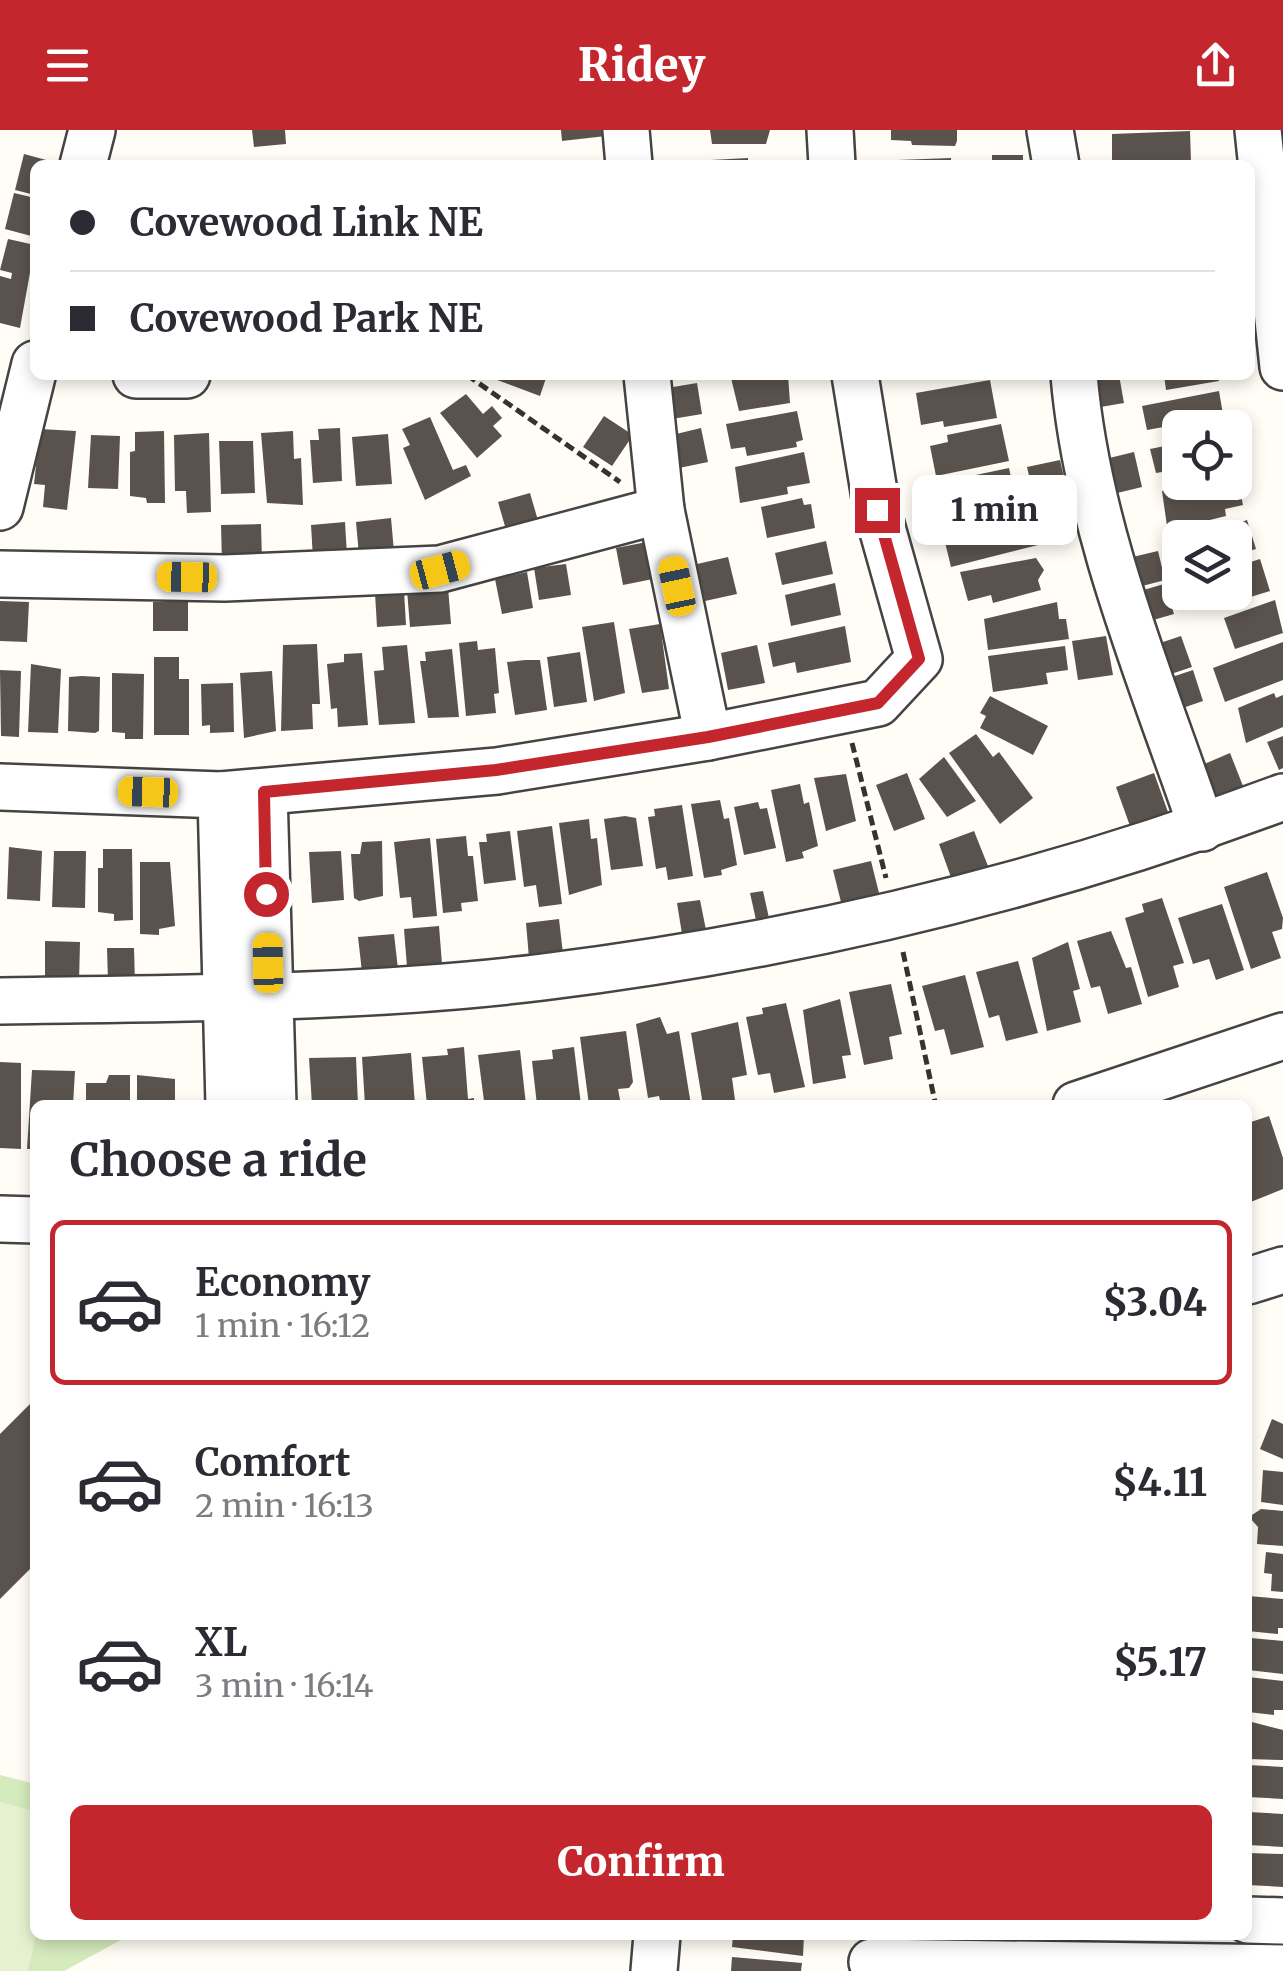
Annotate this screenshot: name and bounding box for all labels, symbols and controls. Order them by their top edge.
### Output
text: Ridey [578,37,705,93]
icon: menu [40,38,95,93]
icon: share [1188,38,1243,93]
text: Covewood Link NE [130,199,483,246]
text: Covewood Park NE [130,295,483,342]
map controls [1162,410,1252,610]
button: locate [1162,410,1252,500]
callout: 1 min [912,475,1077,545]
route end [855,488,900,533]
text: 1 min [951,490,1038,530]
button: layers [1162,520,1252,610]
car [407,548,473,592]
car [656,554,698,618]
car [157,561,217,593]
car [117,776,179,808]
route start [244,872,289,917]
car [252,933,284,993]
text: Choose a ride [70,1132,367,1188]
icon: car [75,1258,165,1348]
text: Economy [195,1259,370,1306]
text: $3.04 [1102,1279,1207,1326]
text: 1 min · 16:12 [195,1306,370,1346]
icon: car [75,1438,165,1528]
text: Comfort [195,1439,351,1486]
text: $4.11 [1112,1459,1207,1506]
text: 2 min · 16:13 [195,1486,374,1526]
icon: car [75,1618,165,1708]
text: XL [195,1619,247,1666]
text: $5.17 [1113,1639,1207,1686]
text: 3 min · 16:14 [195,1666,374,1706]
button: Confirm [70,1805,1212,1920]

